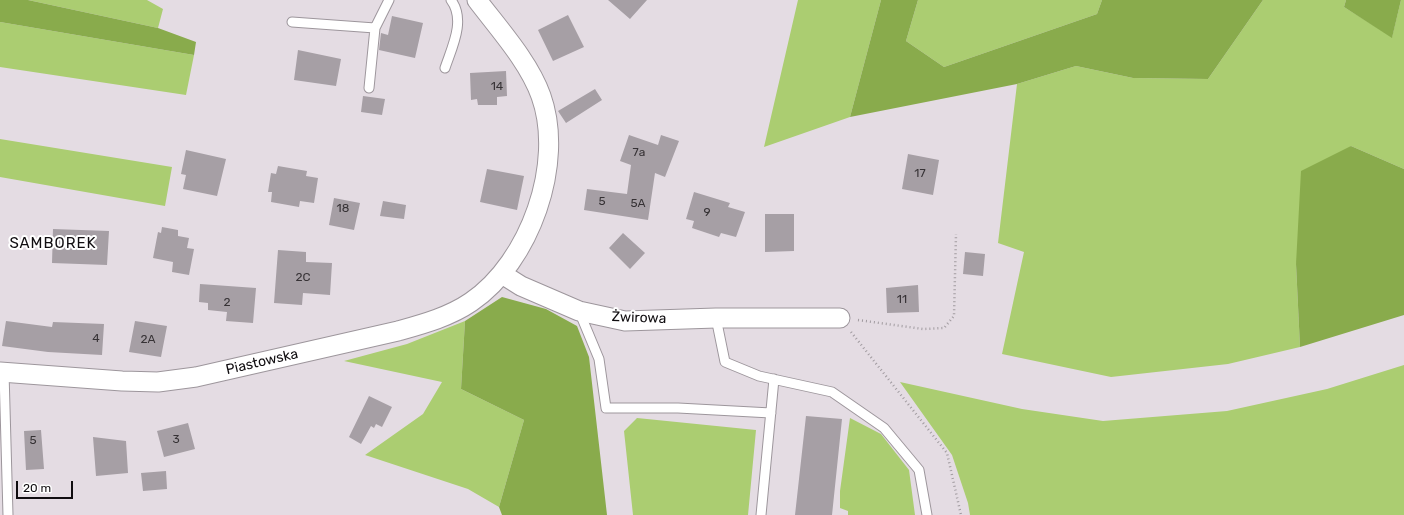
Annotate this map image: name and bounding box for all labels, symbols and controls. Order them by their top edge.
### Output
house number: 14 [491,80,503,94]
house number: 7a [633,146,645,160]
house number: 17 [914,167,926,181]
house number: 5 [598,195,606,209]
house number: 5A [630,197,646,211]
house number: 18 [337,202,349,216]
house number: 9 [703,206,711,220]
district label: SAMBOREK [9,235,97,253]
house number: 2C [295,271,311,285]
house number: 11 [897,293,907,307]
house number: 2 [223,296,231,310]
street label: Żwirowa [611,309,667,327]
house number: 4 [92,332,100,346]
house number: 2A [140,333,156,347]
street label: Piastowska [224,346,300,378]
house number: 3 [172,433,180,447]
house number: 5 [29,434,37,448]
scale bar [18,473,75,499]
text: 20 m [23,481,51,495]

